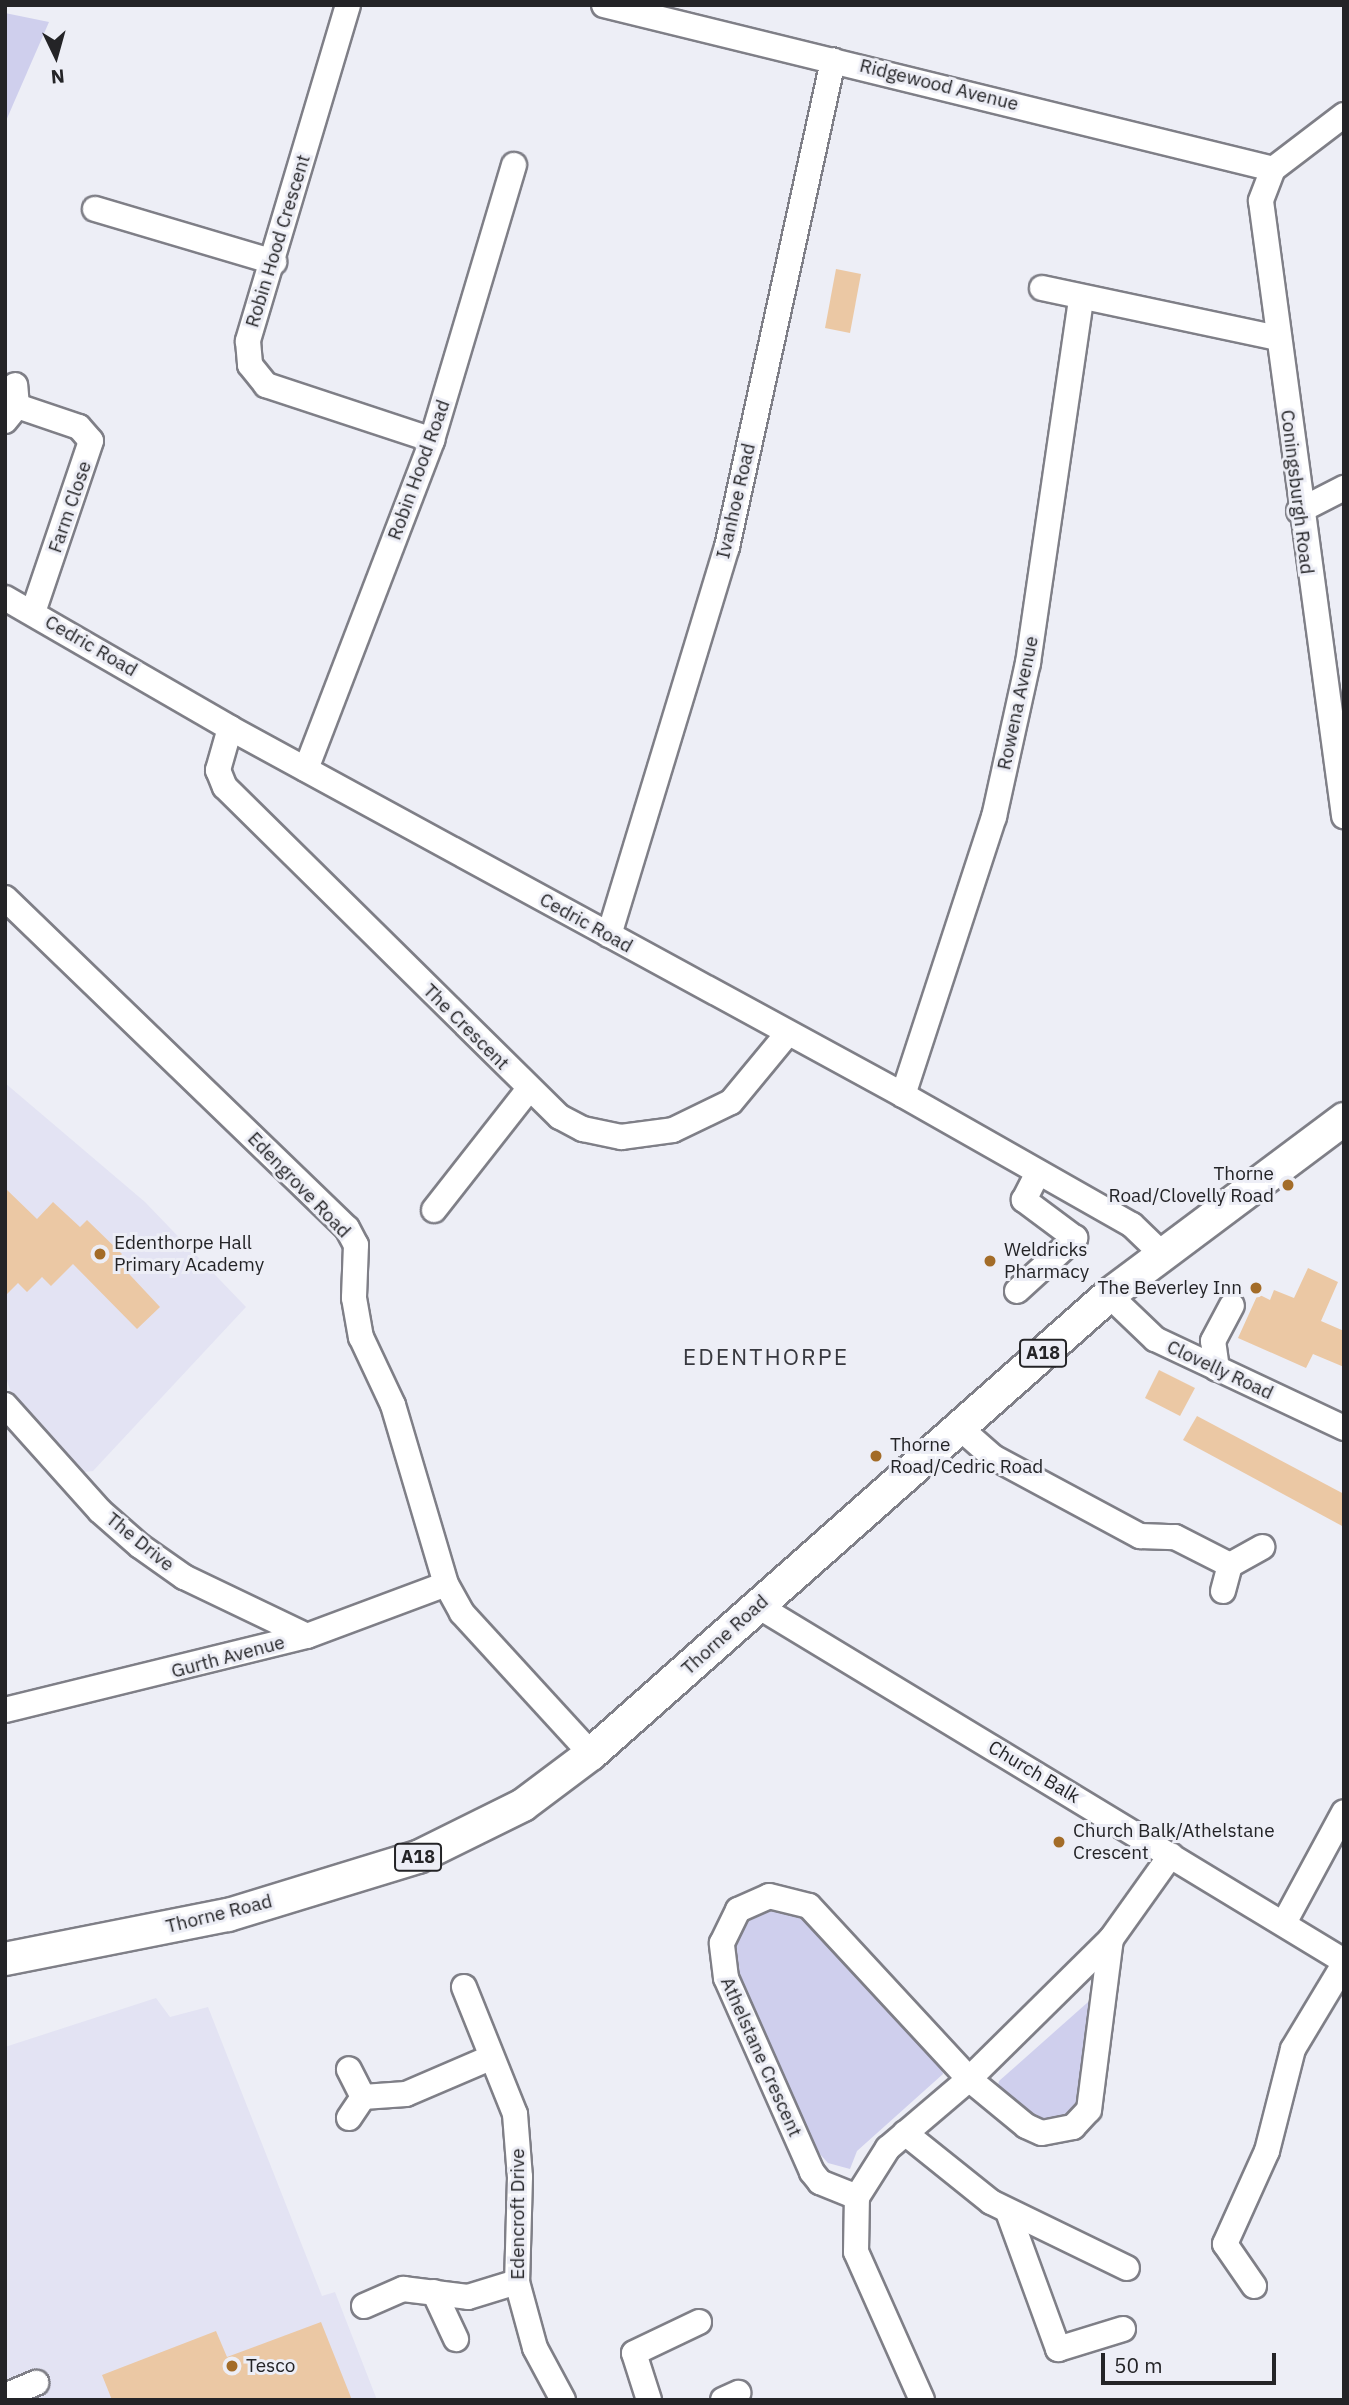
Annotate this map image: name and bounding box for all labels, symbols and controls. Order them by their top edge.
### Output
north arrow [21,21,91,91]
street label: Ridgewood Avenue [857,54,1021,116]
text: N [50,64,66,89]
street label: Robin Hood Crescent [241,152,315,330]
street label: Robin Hood Road [383,397,455,543]
street label: Coningsburgh Road [1276,409,1318,575]
street label: Ivanhoe Road [712,441,760,561]
street label: Farm Close [44,458,96,556]
street label: Cedric Road [41,610,141,682]
street label: Rowena Avenue [993,634,1043,772]
street label: Cedric Road [536,888,636,958]
street label: The Crescent [418,979,514,1075]
street label: Edengrove Road [243,1127,355,1243]
place label: Thorne Road/Clovelly Road [1109,1163,1274,1207]
marker: Thorne Road/Clovelly Road [1280,1177,1296,1193]
place label: Edenthorpe Hall Primary Academy [114,1232,264,1276]
place label: Weldricks Pharmacy [1004,1239,1089,1283]
marker: Edenthorpe Hall Primary Academy [92,1246,108,1262]
marker: Weldricks Pharmacy [982,1253,998,1269]
place label: The Beverley Inn [1097,1277,1242,1299]
marker: The Beverley Inn [1248,1280,1264,1296]
street label: Clovelly Road [1163,1335,1277,1405]
road number: A18 [1018,1338,1068,1368]
district label: EDENTHORPE [684,1342,848,1370]
place label: Thorne Road/Cedric Road [890,1434,1043,1478]
marker: Thorne Road/Cedric Road [868,1448,884,1464]
street label: The Drive [101,1508,179,1576]
street label: Thorne Road [677,1590,773,1680]
street label: Gurth Avenue [169,1631,287,1683]
street label: Church Balk [984,1736,1084,1808]
place label: Church Balk/Athelstane Crescent [1073,1820,1275,1864]
marker: Church Balk/Athelstane Crescent [1051,1834,1067,1850]
road number: A18 [394,1842,442,1871]
street label: Thorne Road [164,1890,274,1938]
street label: Athelstane Crescent [716,1974,806,2140]
street label: Edencroft Drive [507,2148,529,2280]
scale bar [1104,2338,1279,2382]
text: 50 m [1114,2351,1163,2379]
place label: Tesco [246,2355,295,2377]
marker: Tesco [224,2358,240,2374]

